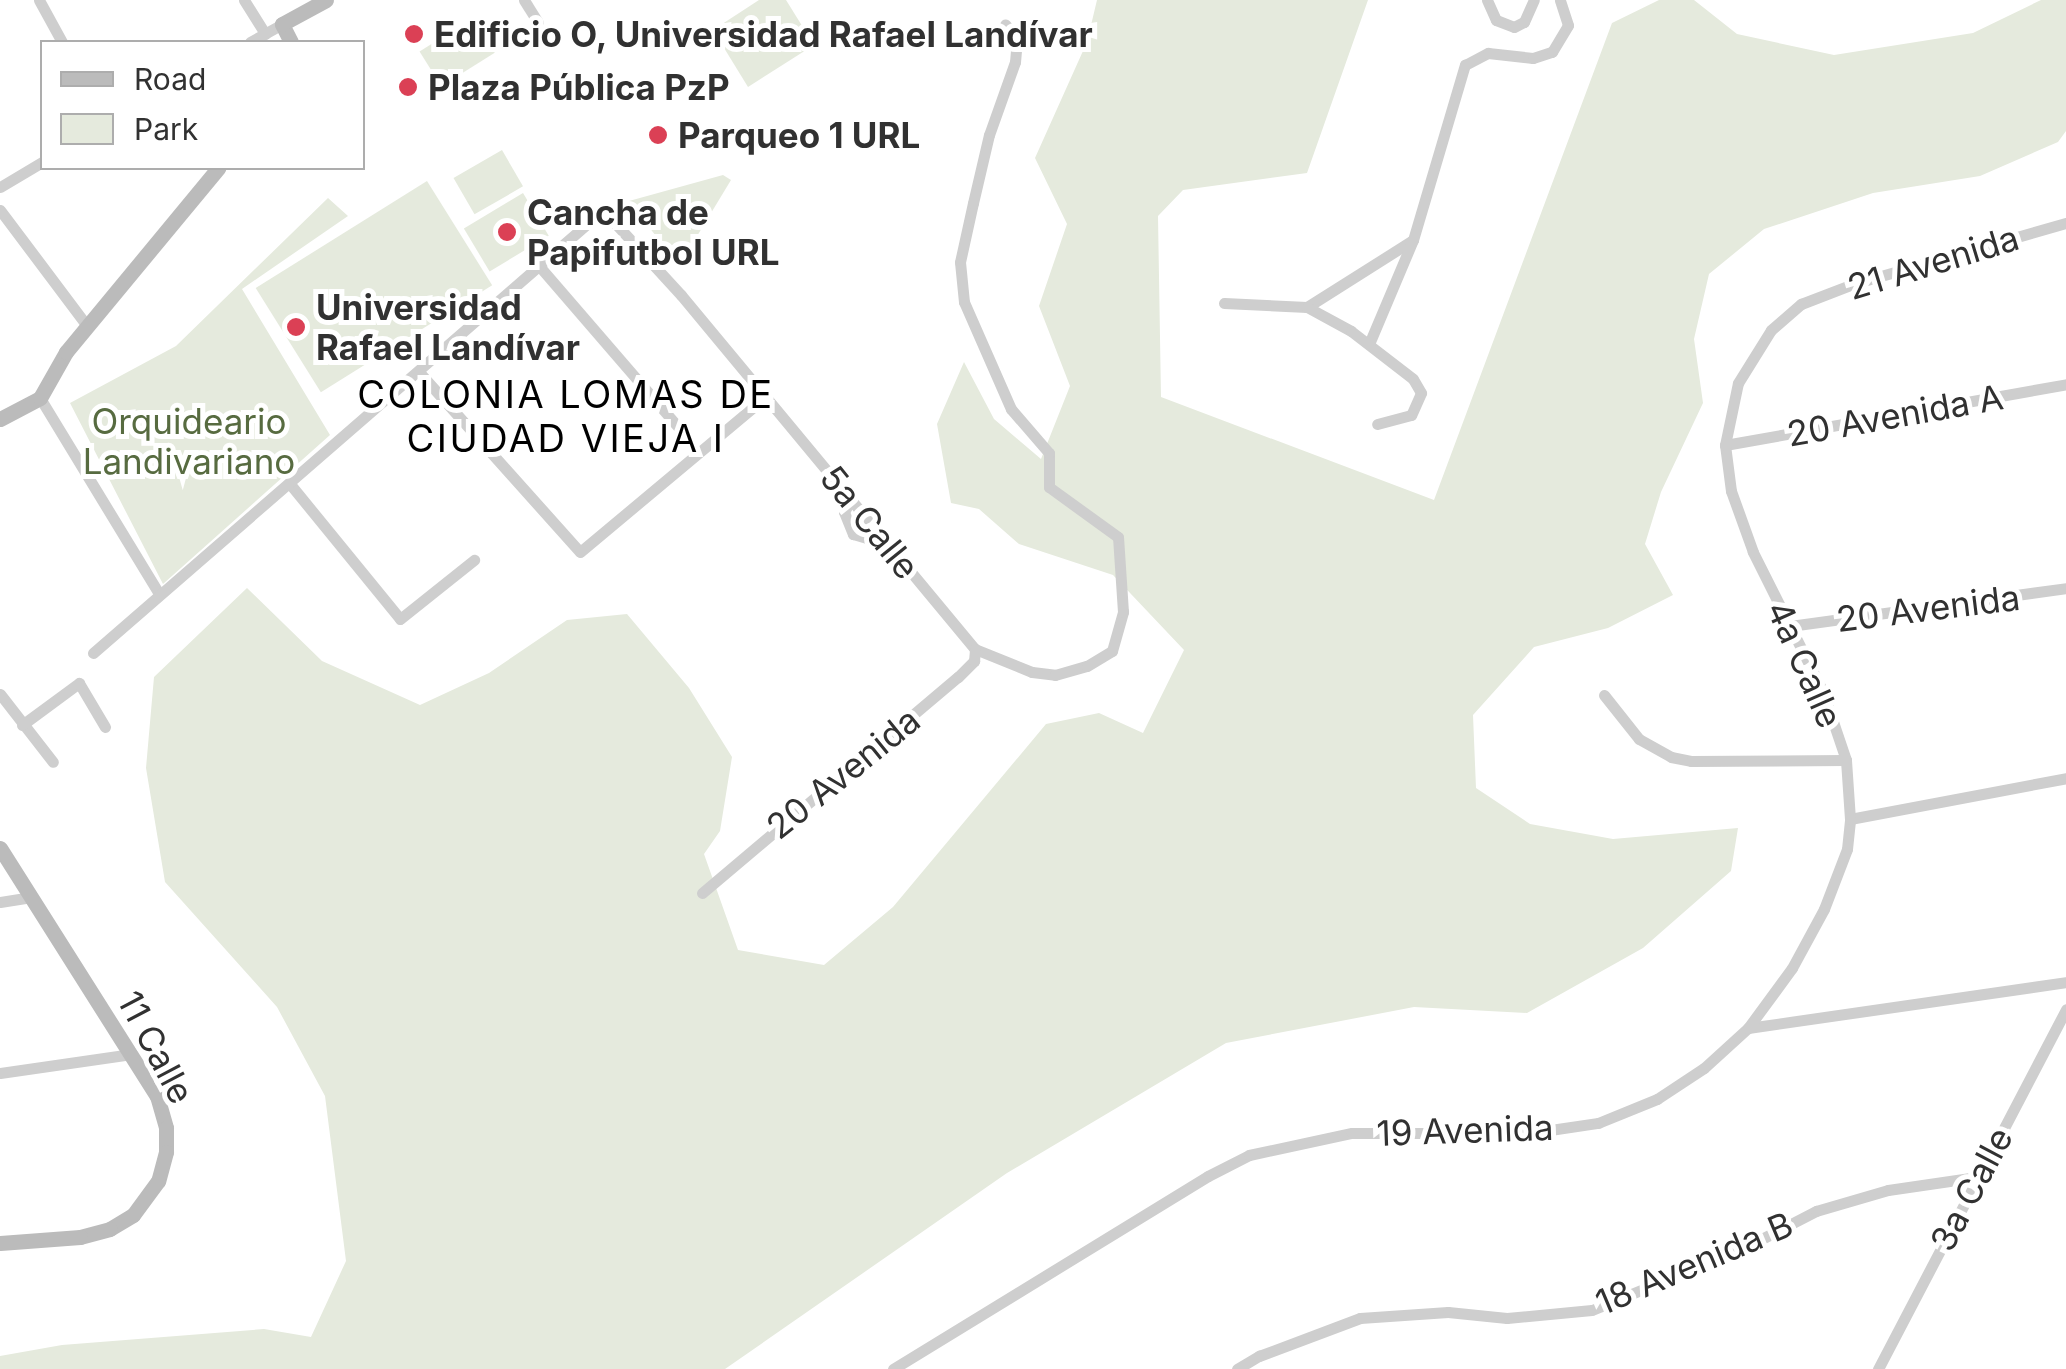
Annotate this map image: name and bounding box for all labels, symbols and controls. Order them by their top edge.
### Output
place label: Edificio O, Universidad Rafael Landívar [434,13,1094,55]
marker: Edificio O, Universidad Rafael Landívar [403,23,425,45]
legend [40,40,365,170]
text: Road [134,61,206,97]
place label: Plaza Pública PzP [428,66,730,108]
marker: Plaza Pública PzP [397,76,419,98]
text: Park [134,111,198,147]
place label: Parqueo 1 URL [678,114,920,156]
marker: Parqueo 1 URL [647,124,669,146]
place label: Cancha de Papifutbol URL [527,191,779,273]
street label: 21 Avenida [1842,216,2024,308]
marker: Cancha de Papifutbol URL [496,221,518,243]
place label: Universidad Rafael Landívar [316,286,580,368]
marker: Universidad Rafael Landívar [285,316,307,338]
district label: COLONIA LOMAS DE CIUDAD VIEJA I [357,372,775,462]
street label: 20 Avenida A [1784,375,2006,455]
park label: Orquideario Landivariano [83,400,295,482]
street label: 5a Calle [812,457,928,587]
street label: 20 Avenida [1834,576,2022,640]
street label: 4a Calle [1758,594,1852,734]
street label: 20 Avenida [758,699,928,847]
street label: 11 Calle [109,984,203,1110]
street label: 19 Avenida [1376,1106,1554,1154]
street label: 3a Calle [1921,1120,2021,1258]
street label: 18 Avenida B [1589,1203,1799,1323]

